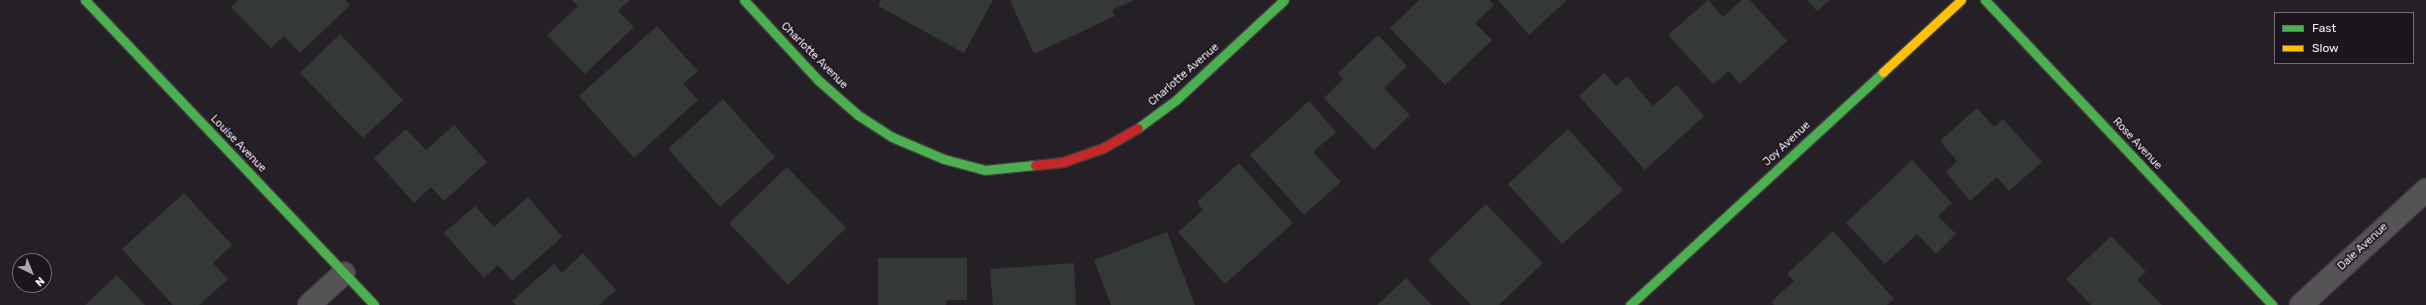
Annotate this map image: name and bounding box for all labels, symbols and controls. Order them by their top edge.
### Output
legend [2274,12,2414,64]
street label: Charlotte Avenue [778,20,850,92]
text: Fast [2312,21,2336,35]
street label: Charlotte Avenue [1146,41,1222,109]
text: Slow [2312,41,2339,55]
street label: Louise Avenue [207,113,269,175]
street label: Rose Avenue [2110,115,2164,173]
street label: Joy Avenue [1760,119,1814,169]
street label: Dale Avenue [2335,220,2391,274]
north arrow [12,253,52,293]
text: N [33,274,47,289]

